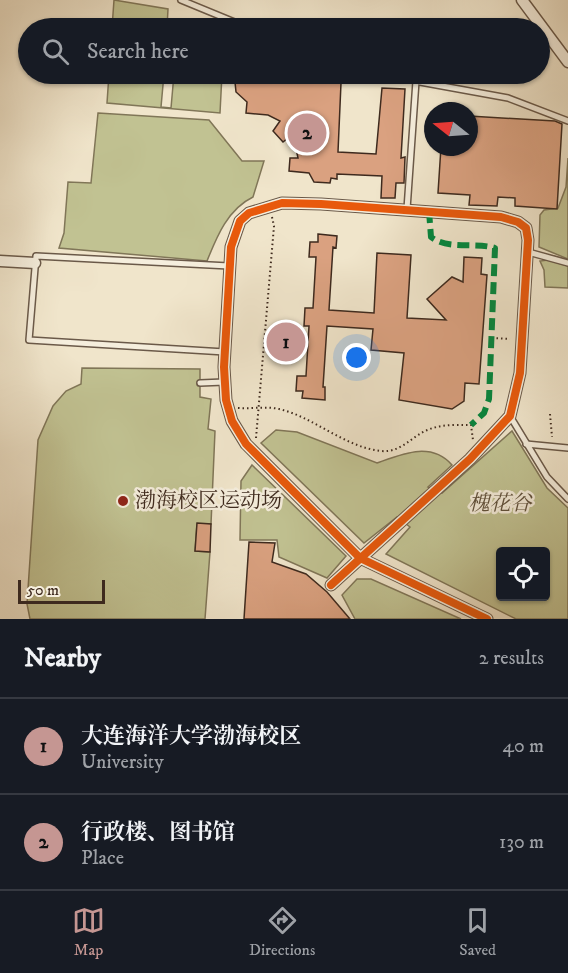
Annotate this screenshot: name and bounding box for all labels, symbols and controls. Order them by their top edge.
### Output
search box [18,18,550,84]
icon: search [39,35,72,68]
text: Search here [87,38,189,65]
north arrow [424,102,478,156]
pin: 2 [288,110,326,156]
pin: 1 [266,320,306,364]
your location [342,343,371,372]
place label: 渤海校区运动场 [135,488,282,514]
park label: 槐花谷 [469,491,533,517]
marker: 渤海校区运动场 [116,494,130,508]
map controls [496,547,550,601]
button: locate [496,547,550,601]
scale bar [18,577,105,604]
text: 50 m [27,580,59,600]
text: Nearby [24,642,101,675]
text: 2 results [479,646,544,671]
text: 大连海洋大学渤海校区 [81,723,301,750]
text: 1 [40,734,47,759]
text: 40 m [502,734,544,759]
text: University [81,750,164,775]
text: 行政楼、图书馆 [81,819,235,846]
text: 2 [39,830,48,855]
text: 130 m [499,830,544,855]
text: Place [81,846,124,871]
tab: Map [72,904,105,960]
tab: Directions [249,904,315,960]
tab: Saved [459,904,496,960]

